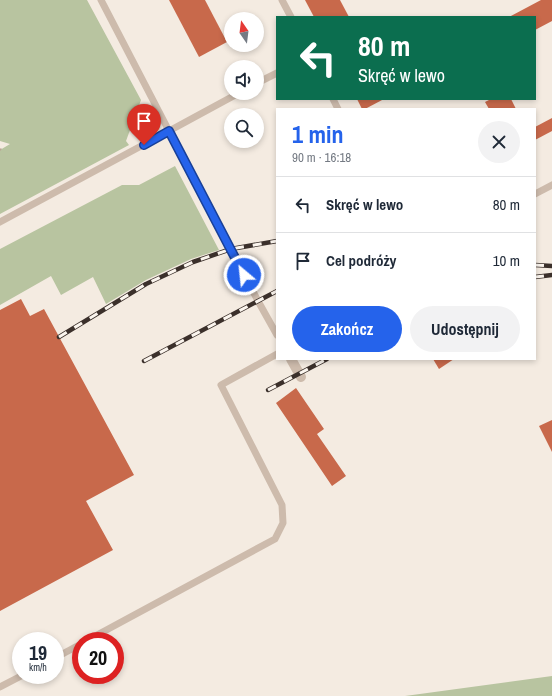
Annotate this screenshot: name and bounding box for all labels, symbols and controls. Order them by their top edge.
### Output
north arrow [224,12,264,52]
map controls [224,12,264,148]
text: 80 m [358,27,410,65]
icon: left [292,32,344,84]
button: sound [224,60,264,100]
text: Skręć w lewo [358,63,445,88]
pin [127,104,161,145]
button: search [224,108,264,148]
icon: arrive [133,110,155,132]
text: 1 min [292,118,343,150]
button: close [478,121,520,163]
text: 90 m · 16:18 [292,149,351,166]
icon: left [292,194,314,216]
text: Skręć w lewo [326,194,403,215]
text: 80 m [493,194,520,215]
icon: arrive [292,250,314,272]
text: Cel podróży [326,250,396,271]
text: 10 m [493,250,520,271]
position arrow [223,254,265,296]
button: Zakończ [292,306,402,352]
button: Udostępnij [410,306,520,352]
speed limit sign: 20 [72,632,124,684]
text: 19 [29,639,47,666]
text: km/h [29,661,47,674]

